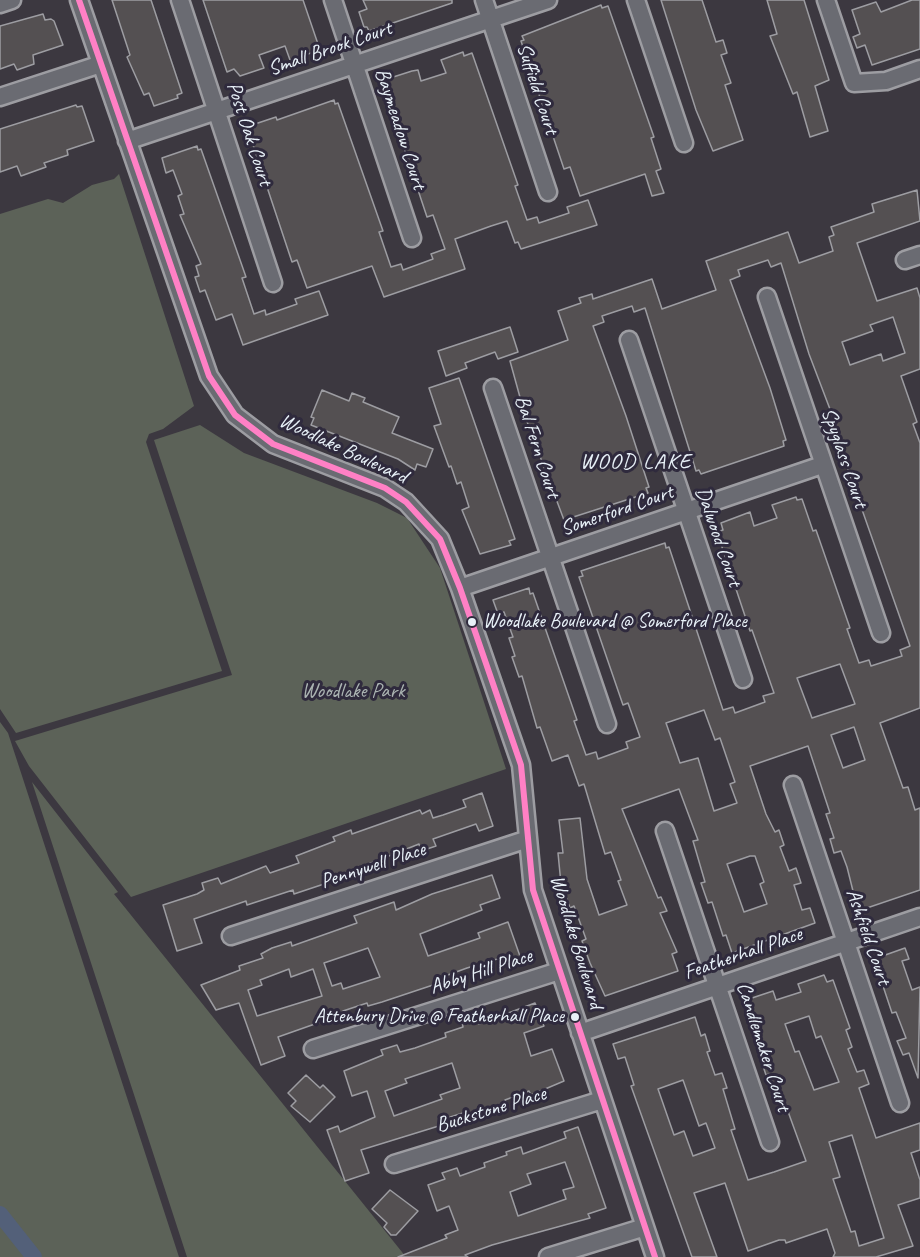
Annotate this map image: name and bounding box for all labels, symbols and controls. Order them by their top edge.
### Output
street label: Small Brook Court [265,16,395,82]
street label: Suffield Court [510,40,564,138]
street label: Baymeadow Court [369,65,431,193]
street label: Post Oak Court [220,79,278,189]
street label: Bal Fern Court [509,392,565,502]
street label: Spyglass Court [815,404,873,512]
street label: Woodlake Boulevard [275,408,411,490]
district label: WOOD LAKE [580,449,692,475]
street label: Somerford Court [557,480,677,542]
street label: Dalwood Court [689,484,747,590]
place label: Woodlake Boulevard @ Somerford Place [483,610,747,634]
marker: Woodlake Boulevard @ Somerford Place [466,616,478,628]
park label: Woodlake Park [301,678,405,704]
street label: Pennywell Place [317,837,429,895]
street label: Woodlake Boulevard [544,872,608,1012]
street label: Ashfield Court [840,886,896,988]
street label: Featherhall Place [681,922,805,986]
street label: Abby Hill Place [427,944,535,1000]
street label: Candlemaker Court [730,979,796,1115]
place label: Attenbury Drive @ Featherhall Place [314,1005,564,1029]
marker: Attenbury Drive @ Featherhall Place [569,1011,581,1023]
street label: Buckstone Place [433,1081,549,1139]

